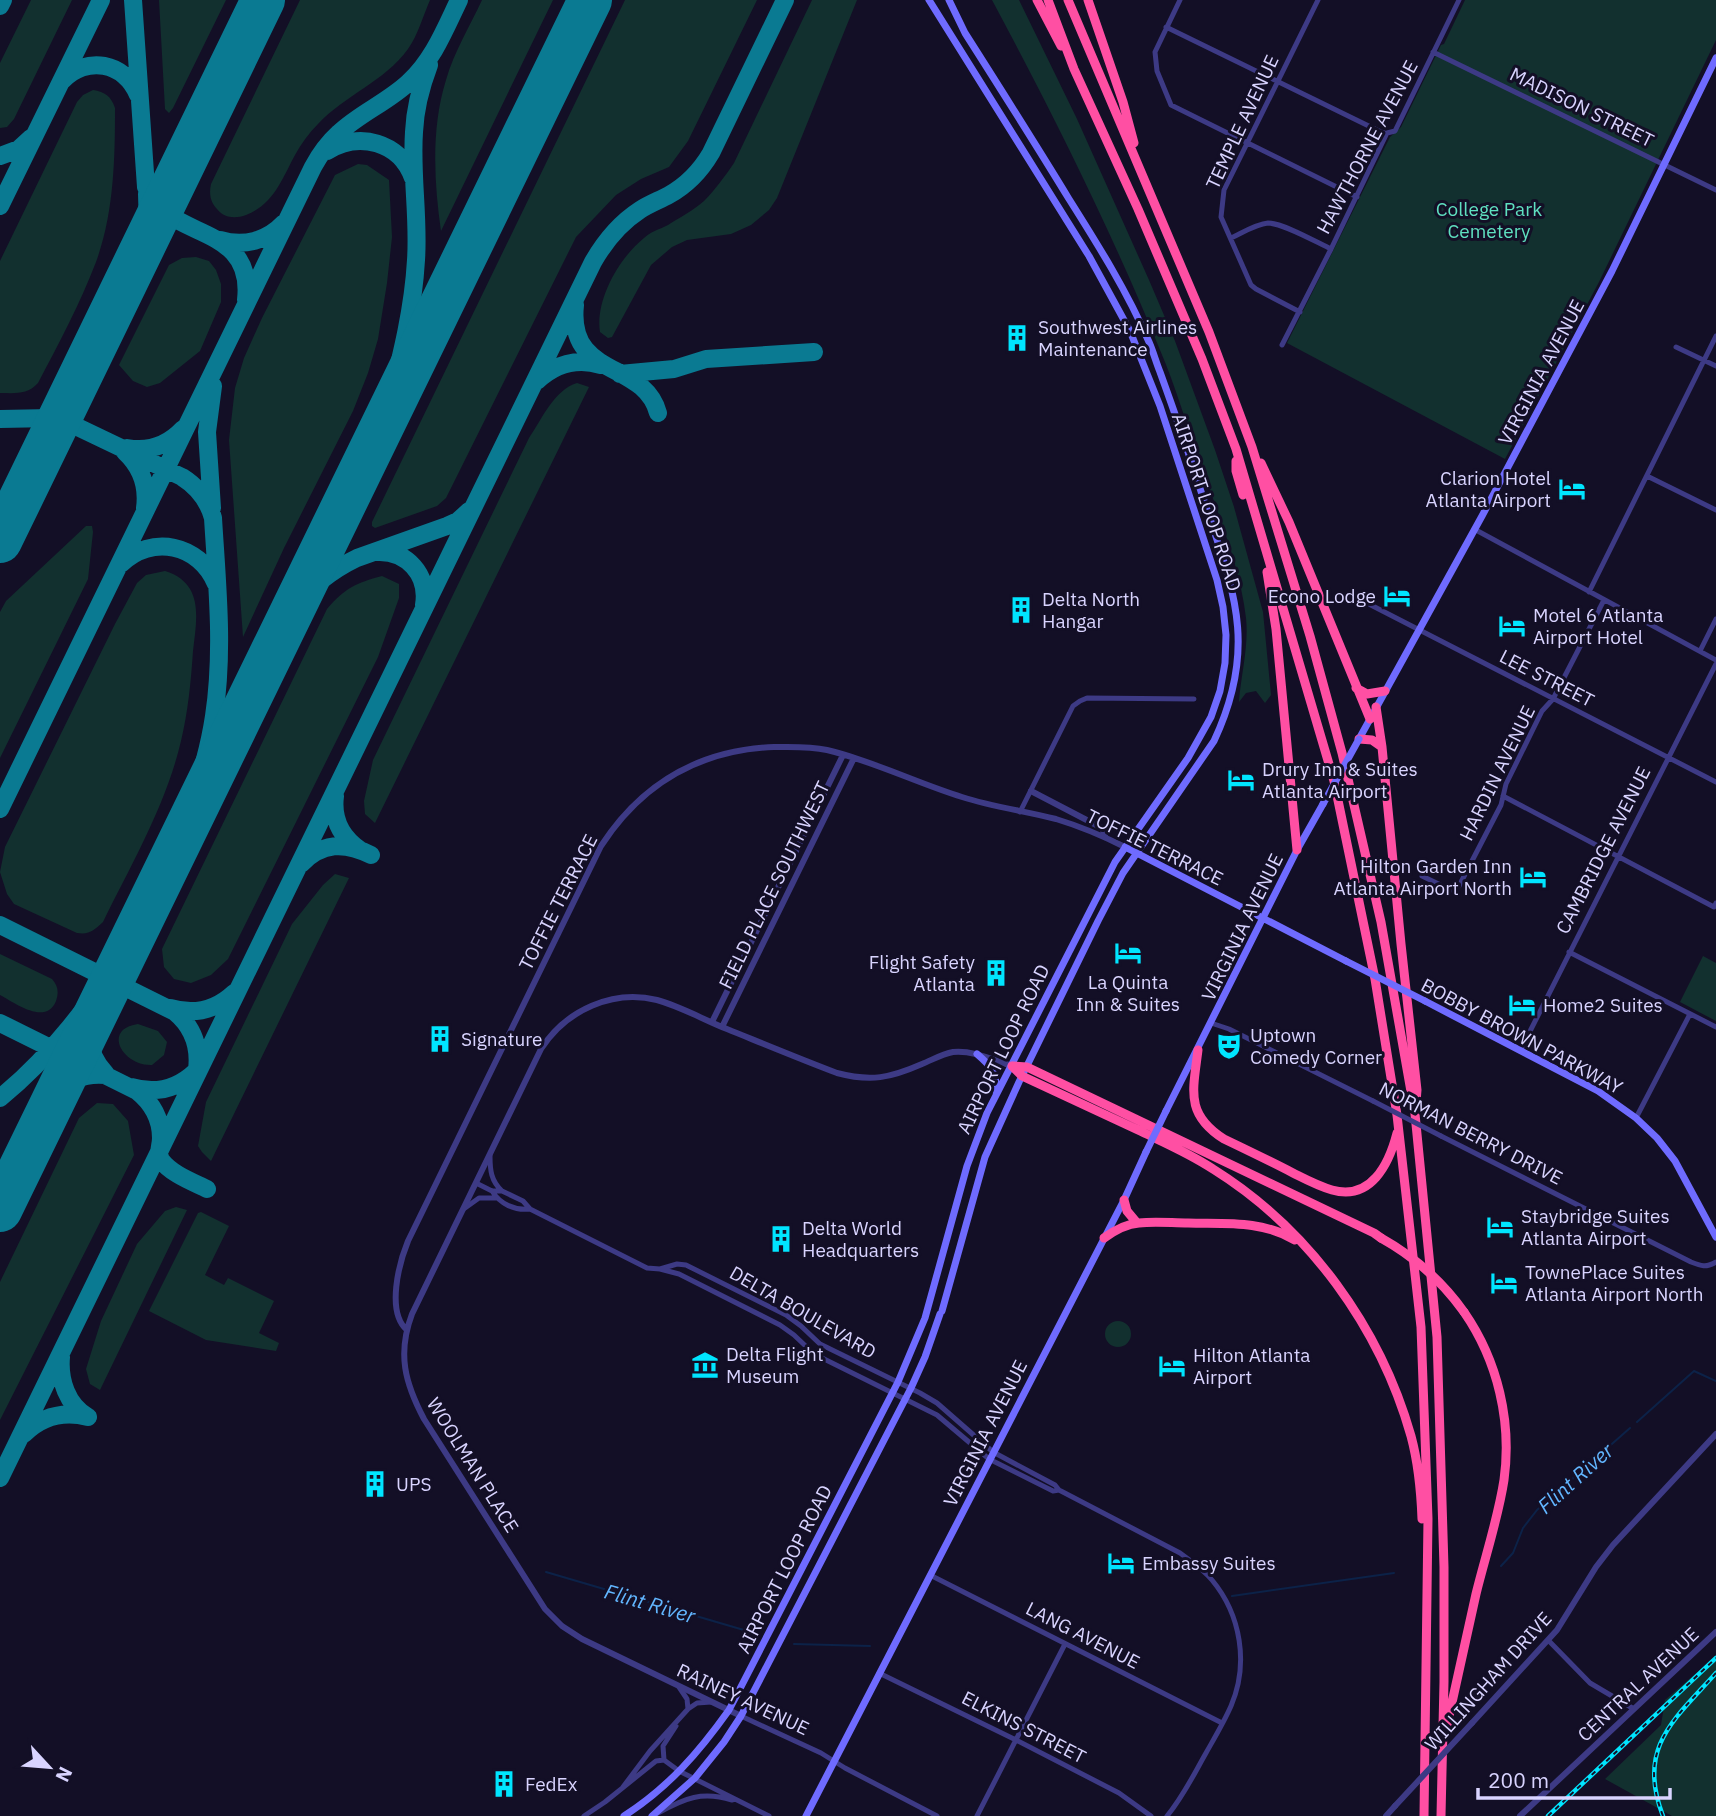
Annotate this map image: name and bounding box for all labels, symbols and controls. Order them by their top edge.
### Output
street label: TEMPLE AVENUE [1200,51,1284,193]
street label: HAWTHORNE AVENUE [1311,56,1423,238]
street label: MADISON STREET [1506,62,1658,152]
park label: College Park Cemetery [1436,197,1542,243]
street label: VIRGINIA AVENUE [1493,295,1589,449]
place label: Southwest Airlines Maintenance [1038,315,1197,361]
building icon: Southwest Airlines Maintenance [1002,323,1032,353]
street label: AIRPORT LOOP ROAD [1167,410,1247,594]
place label: Clarion Hotel Atlanta Airport [1426,466,1551,512]
hotel icon: Clarion Hotel Atlanta Airport [1557,474,1587,504]
hotel icon: Econo Lodge [1382,581,1412,611]
place label: Econo Lodge [1268,584,1376,608]
place label: Delta North Hangar [1042,587,1140,633]
building icon: Delta North Hangar [1006,595,1036,625]
place label: Motel 6 Atlanta Airport Hotel [1533,603,1663,649]
hotel icon: Motel 6 Atlanta Airport Hotel [1497,611,1527,641]
street label: LEE STREET [1496,644,1598,712]
street label: HARDIN AVENUE [1454,701,1540,845]
place label: Drury Inn & Suites Atlanta Airport [1262,757,1418,803]
street label: CAMBRIDGE AVENUE [1550,762,1656,938]
hotel icon: Drury Inn & Suites Atlanta Airport [1226,765,1256,795]
street label: FIELD PLACE SOUTHWEST [713,777,835,993]
street label: TOFFIE TERRACE [1083,803,1227,891]
street label: TOFFIE TERRACE [513,830,603,974]
street label: VIRGINIA AVENUE [1196,849,1288,1005]
place label: Hilton Garden Inn Atlanta Airport North [1333,854,1512,900]
hotel icon: Hilton Garden Inn Atlanta Airport North [1518,862,1548,892]
hotel icon: La Quinta Inn & Suites [1113,938,1143,968]
place label: Flight Safety Atlanta [869,950,976,996]
building icon: Flight Safety Atlanta [981,958,1011,988]
street label: AIRPORT LOOP ROAD [951,960,1055,1138]
place label: La Quinta Inn & Suites [1076,970,1180,1016]
street label: BOBBY BROWN PARKWAY [1417,973,1627,1100]
hotel icon: Home2 Suites [1507,990,1537,1020]
place label: Home2 Suites [1543,993,1663,1017]
place label: Uptown Comedy Corner [1250,1023,1382,1069]
building icon: Signature [425,1024,455,1054]
place label: Signature [461,1027,543,1051]
theatre icon: Uptown Comedy Corner [1214,1031,1244,1061]
street label: NORMAN BERRY DRIVE [1375,1076,1567,1190]
place label: Staybridge Suites Atlanta Airport [1521,1204,1670,1250]
hotel icon: Staybridge Suites Atlanta Airport [1485,1212,1515,1242]
place label: Delta World Headquarters [802,1216,919,1262]
building icon: Delta World Headquarters [766,1224,796,1254]
street label: DELTA BOULEVARD [725,1260,881,1364]
place label: TownePlace Suites Atlanta Airport North [1525,1260,1704,1306]
hotel icon: TownePlace Suites Atlanta Airport North [1489,1268,1519,1298]
place label: Delta Flight Museum [726,1342,824,1388]
place label: Hilton Atlanta Airport [1193,1343,1310,1389]
museum icon: Delta Flight Museum [690,1350,720,1380]
hotel icon: Hilton Atlanta Airport [1157,1351,1187,1381]
street label: VIRGINIA AVENUE [938,1356,1032,1510]
street label: WOOLMAN PLACE [422,1393,524,1537]
water label: Flint River [1531,1436,1620,1520]
building icon: UPS [360,1469,390,1499]
place label: UPS [396,1472,431,1496]
street label: AIRPORT LOOP ROAD [731,1481,837,1657]
hotel icon: Embassy Suites [1106,1548,1136,1578]
place label: Embassy Suites [1142,1551,1276,1575]
water label: Flint River [601,1577,700,1630]
street label: LANG AVENUE [1022,1596,1144,1674]
street label: WILLINGHAM DRIVE [1419,1607,1557,1755]
street label: CENTRAL AVENUE [1572,1622,1704,1746]
street label: RAINEY AVENUE [673,1658,813,1740]
street label: ELKINS STREET [958,1685,1090,1769]
north arrow [14,1732,84,1802]
scale bar [1478,1756,1670,1800]
text: N [50,1763,78,1786]
text: 200 m [1488,1766,1549,1794]
building icon: FedEx [489,1769,519,1799]
place label: FedEx [525,1772,578,1796]

